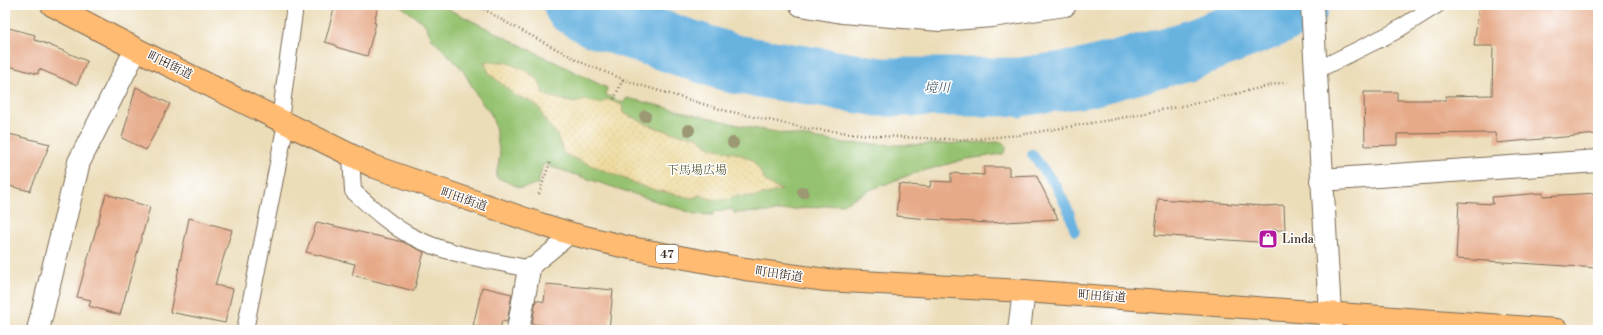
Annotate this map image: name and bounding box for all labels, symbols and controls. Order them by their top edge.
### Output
street label: 町田街道 [145,48,195,83]
water label: 境川 [924,80,952,96]
park label: 下馬場広場 [667,163,727,178]
street label: 町田街道 [439,185,489,214]
shop icon: Linda [1257,228,1279,250]
place label: Linda [1282,232,1315,247]
road number: 47 [656,245,678,263]
street label: 町田街道 [754,264,804,285]
street label: 町田街道 [1077,287,1126,306]

